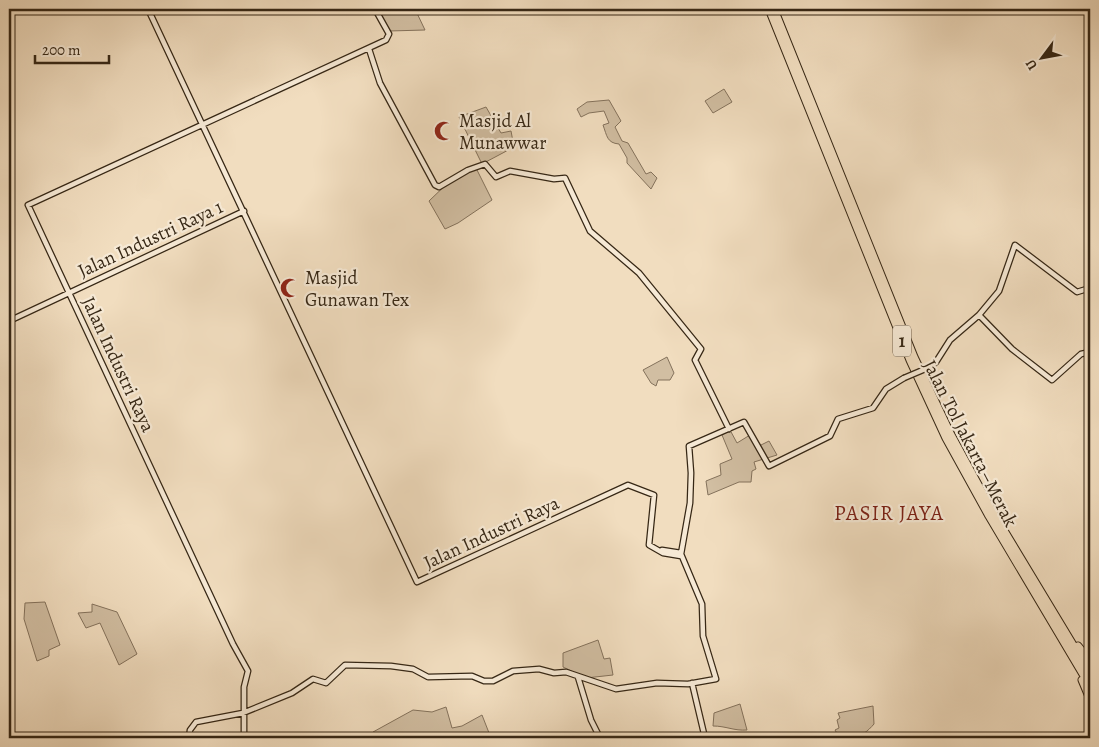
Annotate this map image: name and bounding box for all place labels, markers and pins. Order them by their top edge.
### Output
place label: Masjid Al Munawwar [459,108,547,156]
mosque icon: Masjid Al Munawwar [433,120,455,142]
place label: Masjid Gunawan Tex [305,265,409,313]
mosque icon: Masjid Gunawan Tex [279,277,301,299]

